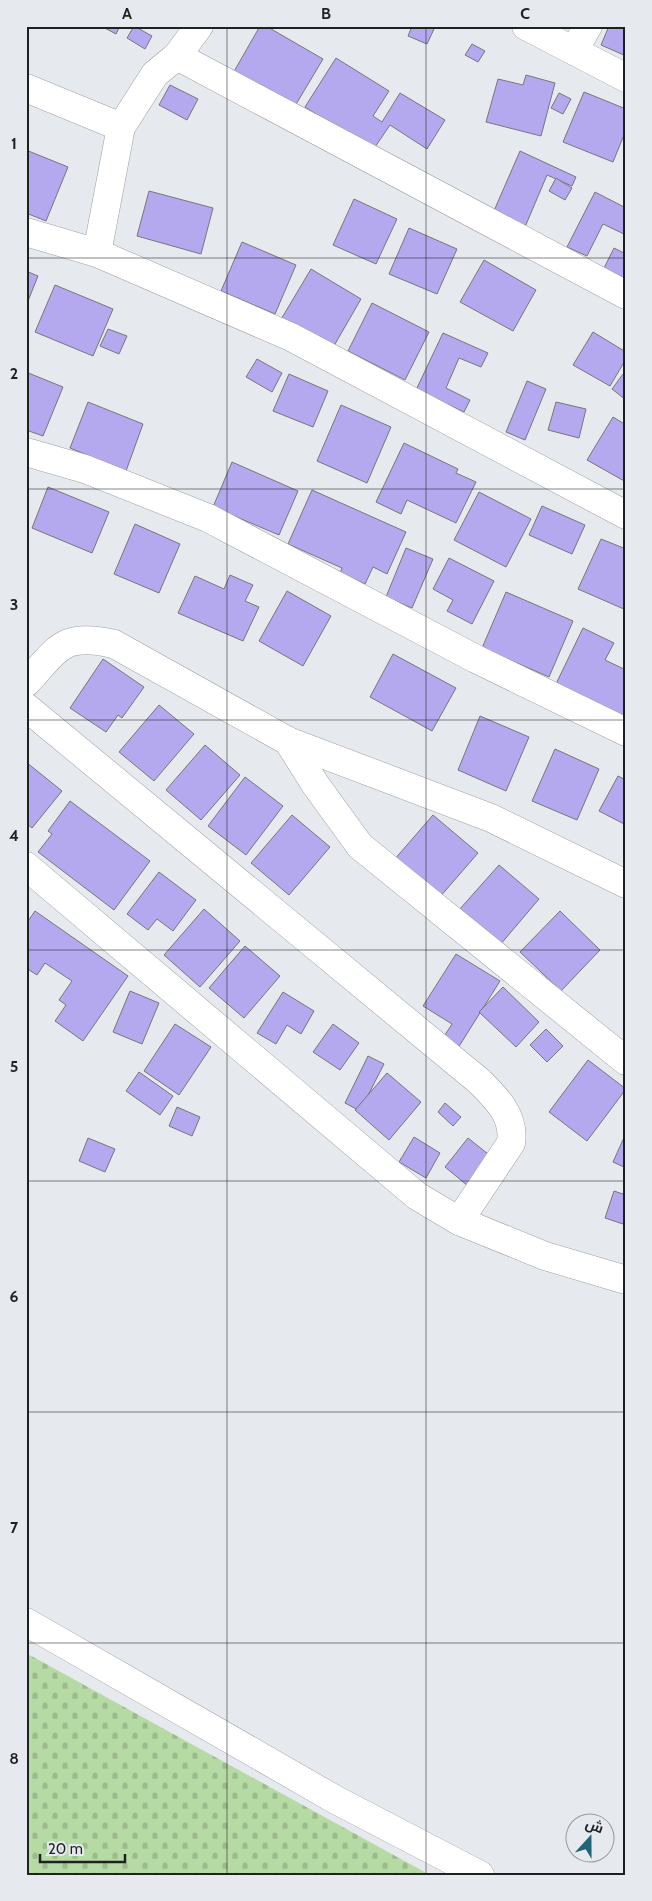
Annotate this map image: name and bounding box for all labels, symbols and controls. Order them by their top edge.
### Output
text: A [122,4,132,23]
text: B [321,4,331,23]
text: C [520,4,530,23]
text: 1 [11,134,17,153]
text: 2 [10,364,18,383]
text: 3 [10,595,18,614]
text: 4 [9,826,19,845]
text: 5 [10,1057,18,1076]
text: 6 [10,1287,19,1306]
text: 7 [10,1518,19,1537]
text: 8 [9,1749,19,1768]
north arrow [564,1814,614,1864]
text: ش [583,1814,606,1837]
scale bar [40,1831,125,1863]
text: 20 m [48,1840,83,1858]

